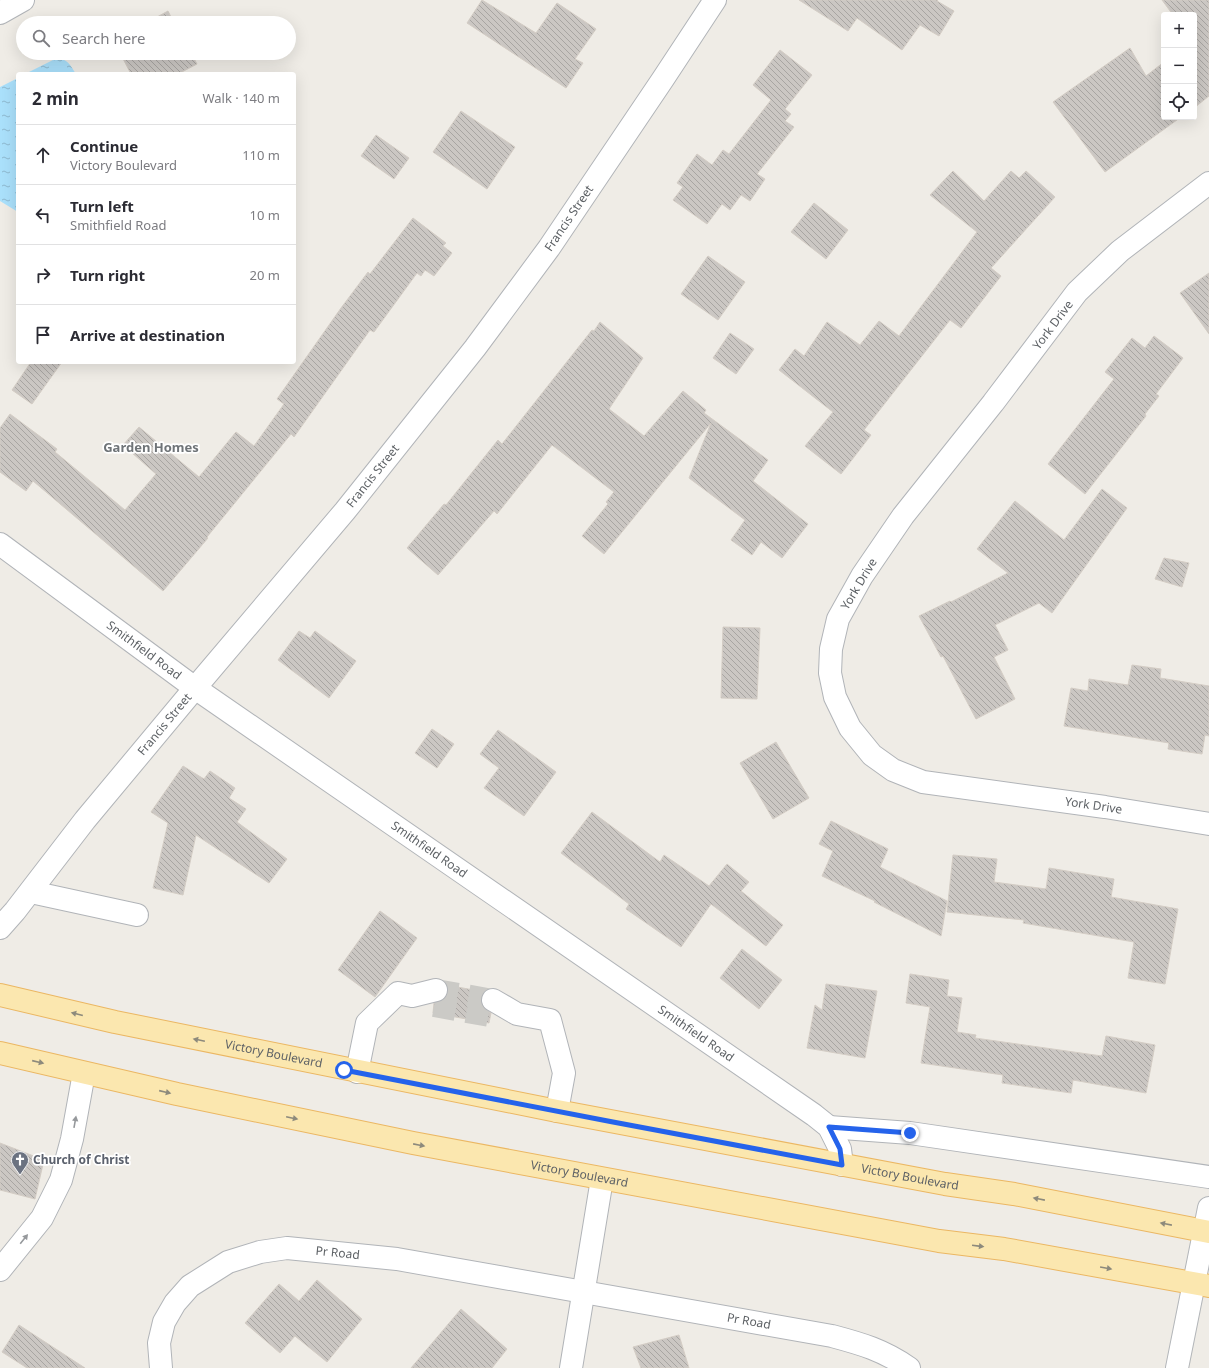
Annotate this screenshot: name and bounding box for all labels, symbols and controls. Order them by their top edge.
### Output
map controls [1161,12,1197,120]
button: + [1161,12,1197,48]
search box [16,16,296,60]
icon: search [30,27,52,49]
text: Search here [62,28,145,48]
button: − [1161,48,1197,84]
button: locate [1161,84,1197,120]
text: 2 min [32,87,79,110]
text: Walk · 140 m [202,89,280,107]
text: Continue [70,136,138,156]
icon: ahead [32,144,54,166]
text: 110 m [242,146,280,164]
text: Victory Boulevard [70,156,177,174]
street label: Francis Street [540,181,597,254]
text: Turn left [70,196,134,216]
icon: left [32,204,54,226]
text: 10 m [250,206,280,224]
text: Smithfield Road [70,216,167,234]
icon: right [32,264,54,286]
text: Turn right [70,265,145,285]
text: 20 m [250,266,280,284]
street label: York Drive [1028,296,1077,353]
icon: arrive [32,324,54,346]
text: Arrive at destination [70,325,225,345]
district label: Garden Homes [103,438,199,456]
street label: Francis Street [342,440,403,511]
street label: York Drive [836,554,881,613]
street label: Smithfield Road [103,617,185,683]
street label: Francis Street [133,689,196,759]
street label: York Drive [1064,793,1124,818]
street label: Smithfield Road [388,817,471,882]
street label: Smithfield Road [655,1001,738,1065]
one-way arrow [71,1010,83,1016]
street label: Victory Boulevard [224,1035,324,1072]
one-way arrow [193,1036,205,1042]
one-way arrow [32,1060,44,1066]
route start [335,1061,353,1079]
one-way arrow [158,1089,171,1095]
one-way arrow [72,1116,78,1128]
one-way arrow [286,1116,298,1122]
route end [901,1124,919,1142]
one-way arrow [413,1142,425,1148]
church icon: Church of Christ [10,1150,30,1175]
place label: Church of Christ [33,1151,130,1168]
street label: Victory Boulevard [529,1156,630,1191]
street label: Victory Boulevard [860,1159,960,1194]
one-way arrow [1033,1195,1045,1201]
one-way arrow [1160,1220,1173,1226]
one-way arrow [20,1234,29,1245]
street label: Pr Road [315,1242,361,1263]
one-way arrow [971,1243,984,1249]
one-way arrow [1100,1265,1112,1271]
street label: Pr Road [726,1309,772,1333]

